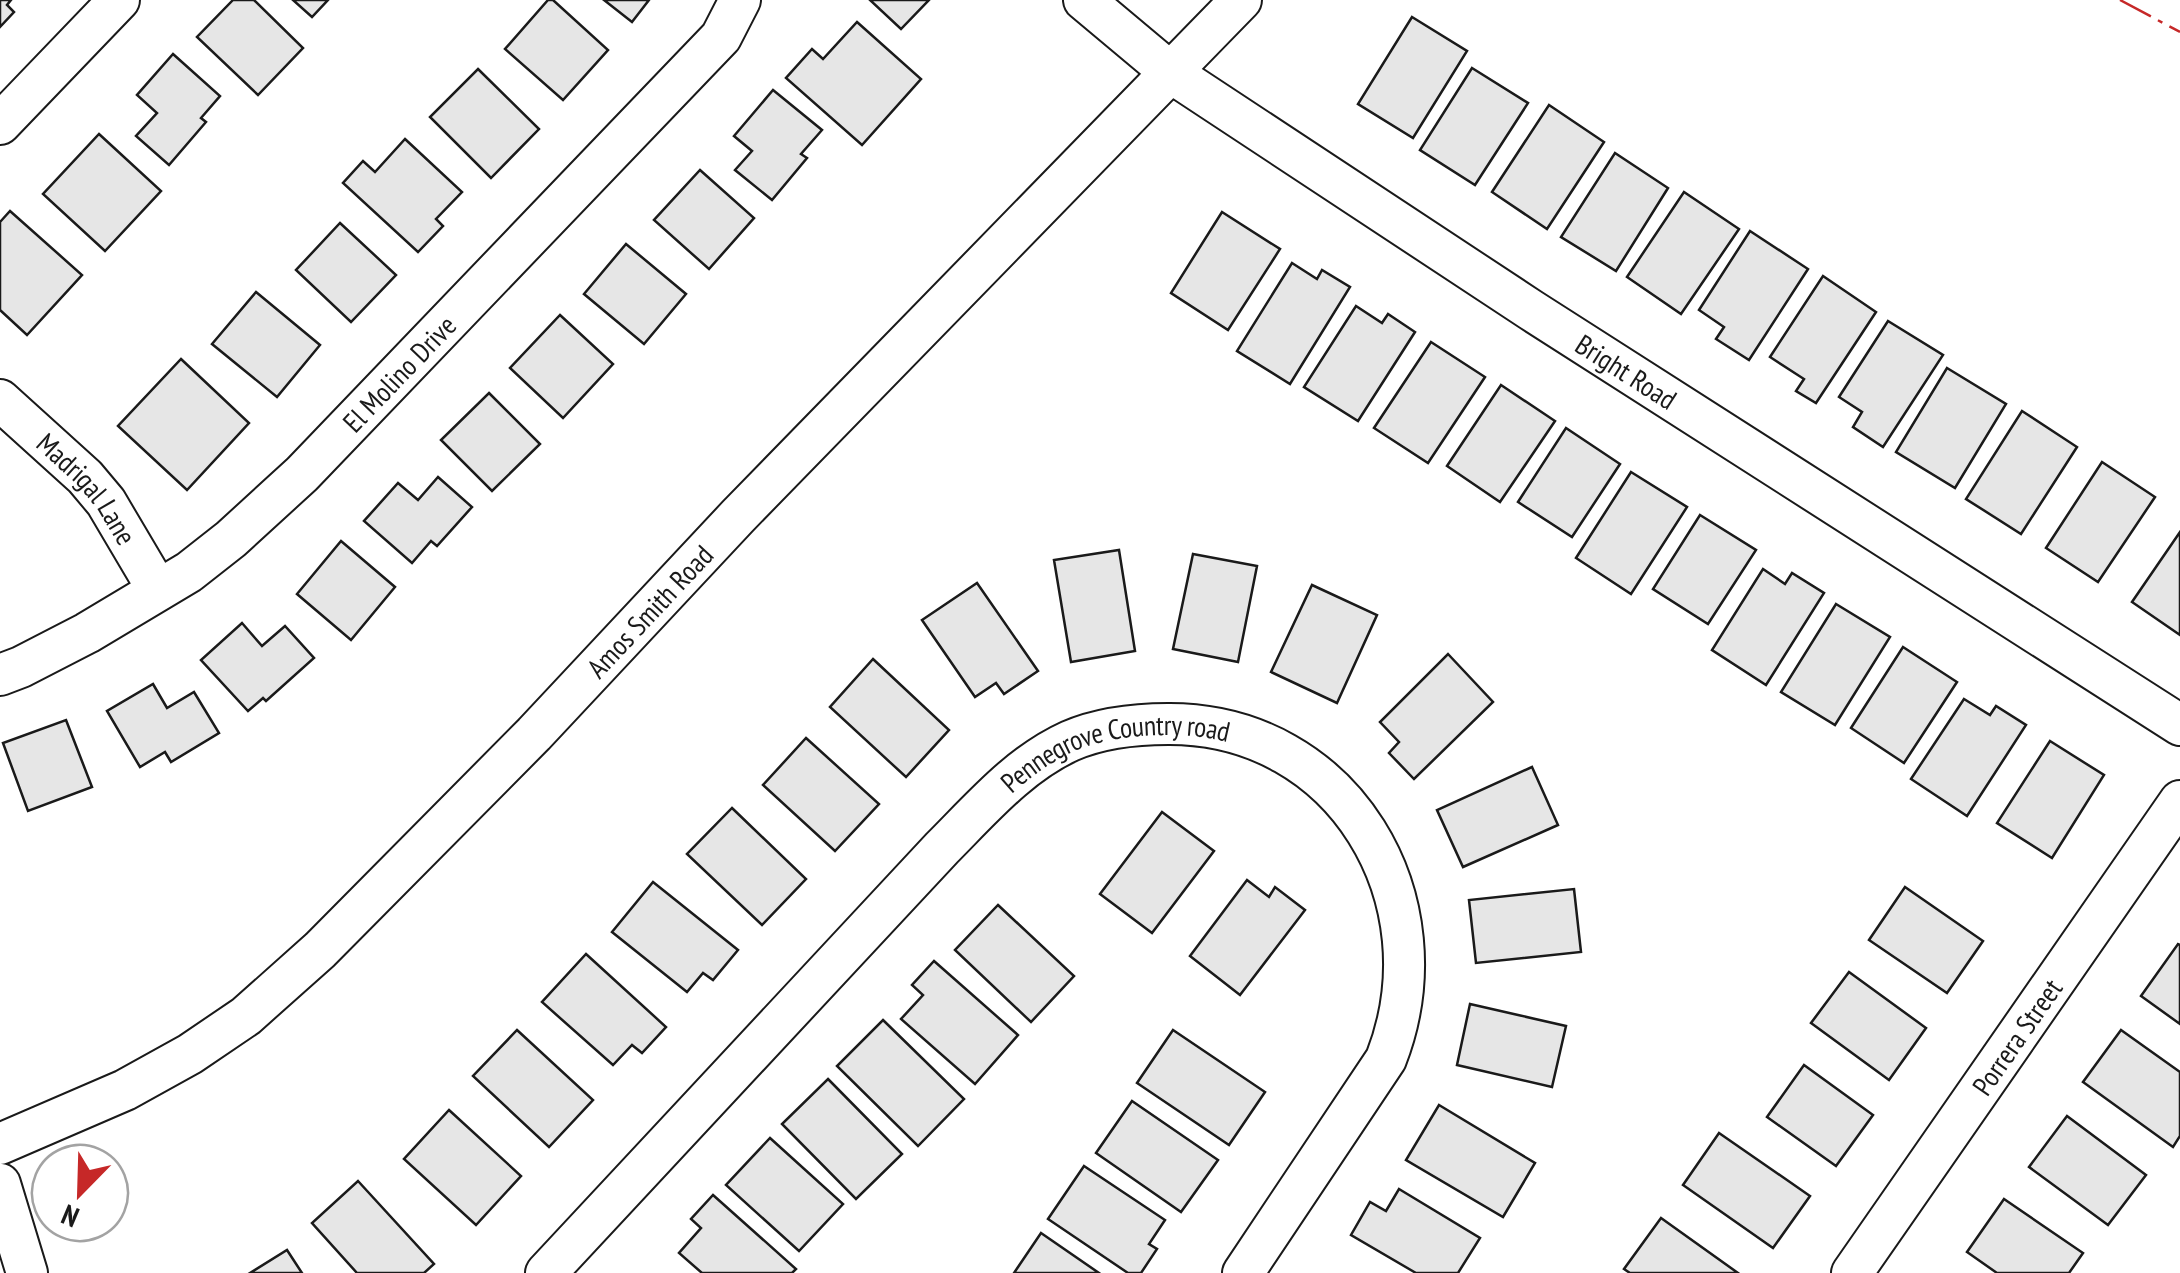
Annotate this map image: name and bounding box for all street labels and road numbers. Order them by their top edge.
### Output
street label: El Molino Drive [334,307,463,439]
street label: Bright Road [1569,325,1684,417]
street label: Madrigal Lane [29,424,145,551]
street label: Amos Smith Road [578,537,720,685]
street label: Pennegrove Country road [992,705,1234,800]
street label: Porrera Street [1963,971,2070,1102]

